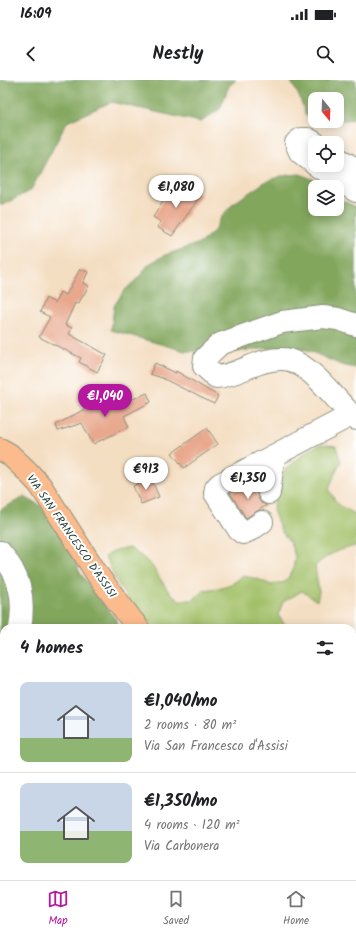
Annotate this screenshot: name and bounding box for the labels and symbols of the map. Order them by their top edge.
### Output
north arrow [308,92,344,128]
pin: €1,080 [143,175,209,209]
pin: €1,040 [72,384,138,418]
pin: €913 [122,457,170,491]
pin: €1,350 [215,466,281,500]
street label: VIA SAN FRANCESCO D'ASSISI [22,471,121,602]

